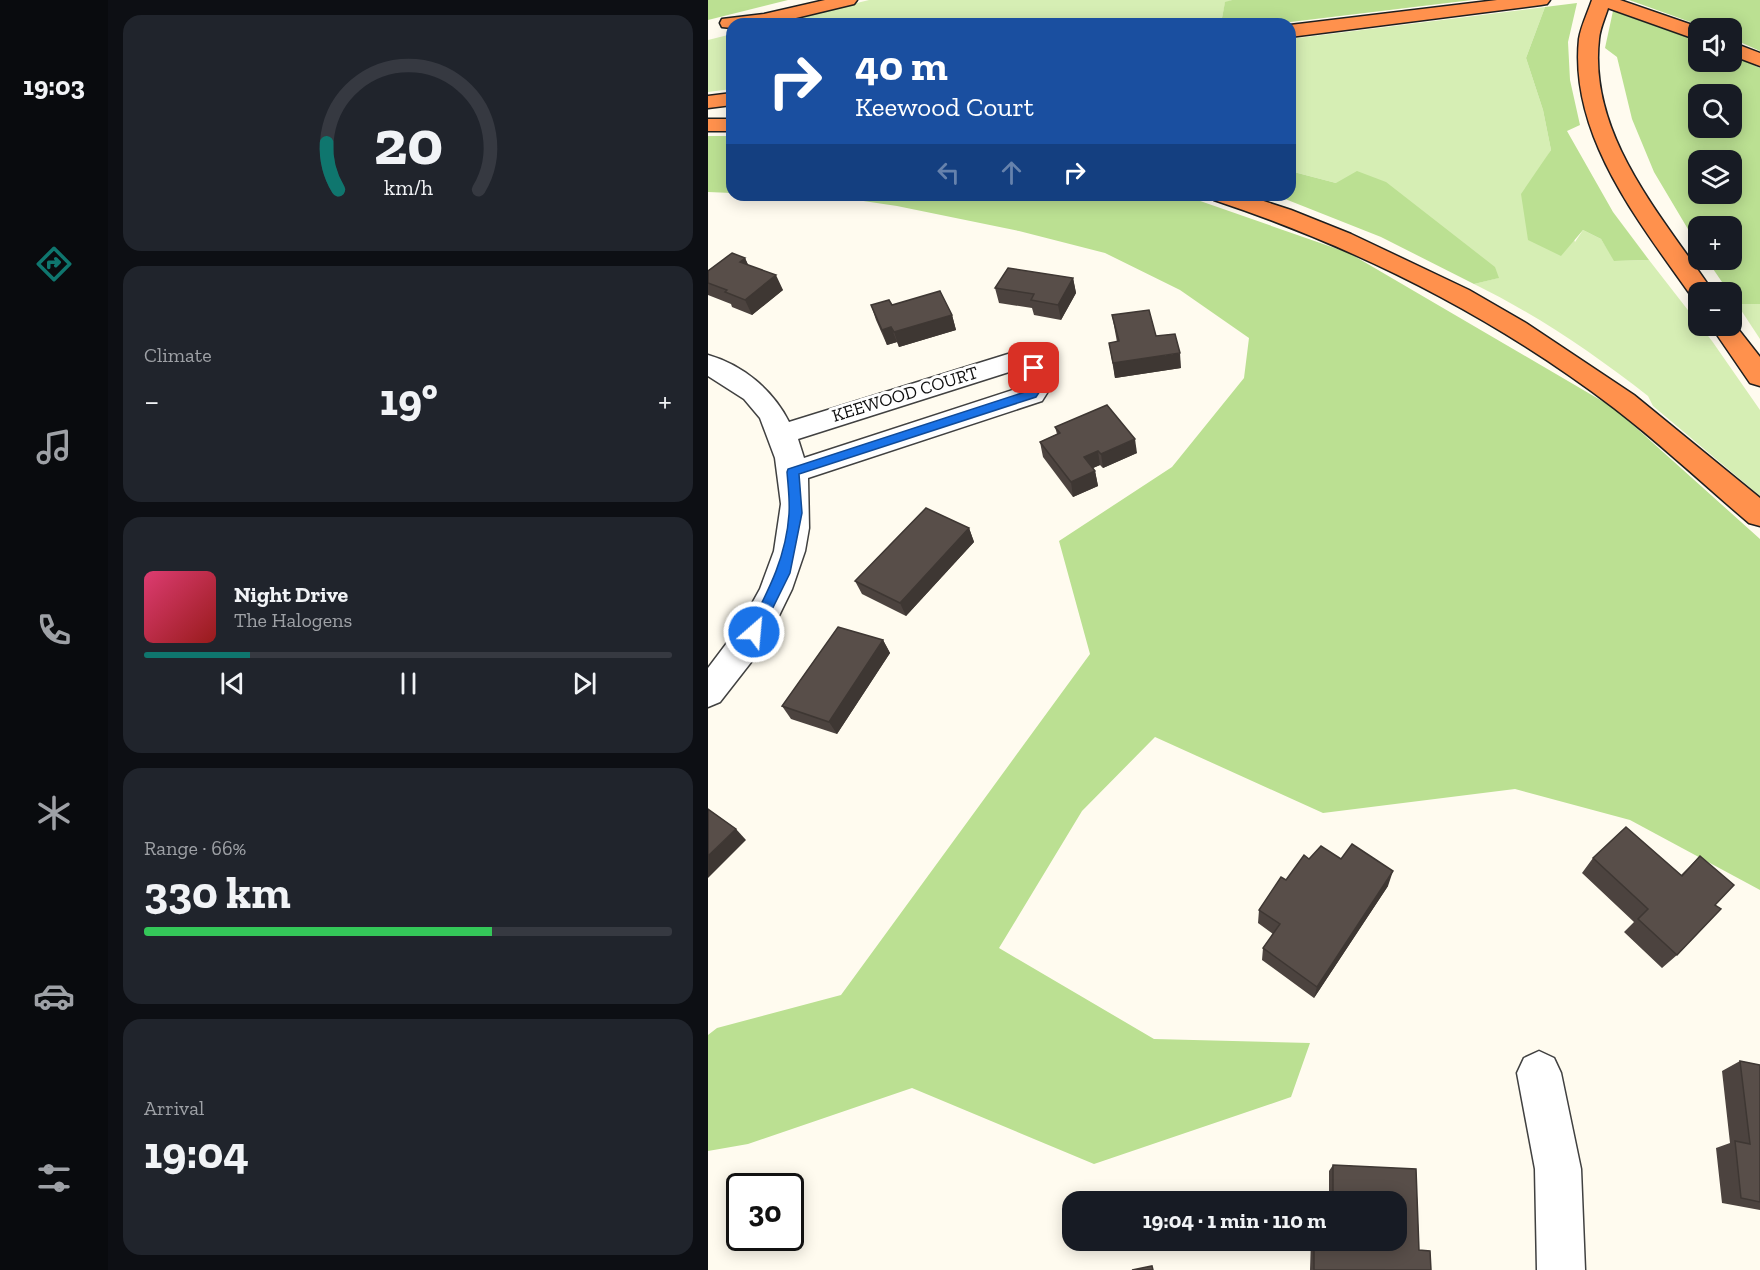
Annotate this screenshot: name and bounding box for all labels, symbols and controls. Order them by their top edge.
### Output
map controls [1688,18,1742,336]
button: sound [1688,18,1742,72]
text: 40 m [855,40,948,91]
icon: right [756,42,834,120]
text: 19:03 [23,70,85,102]
button: search [1688,84,1742,138]
text: Keewood Court [855,91,1034,123]
text: 20 [373,105,443,180]
button: layers [1688,150,1742,204]
icon: left [932,156,965,189]
icon: ahead [995,156,1028,189]
icon: right [1058,156,1091,189]
text: km/h [384,175,432,200]
button: + [1688,216,1742,270]
icon: directions [33,243,75,285]
button: − [1688,282,1742,336]
pin [1008,342,1059,393]
text: Climate [144,343,212,367]
icon: arrive [1017,351,1050,384]
street label: KEEWOOD COURT [829,361,981,427]
text: 19° [380,373,438,427]
text: − [144,381,159,420]
text: + [658,381,672,420]
icon: music [33,426,75,468]
text: Night Drive [234,581,348,608]
position arrow [722,600,786,664]
text: The Halogens [234,608,352,632]
icon: phone [33,609,75,651]
icon: previous [216,667,249,700]
icon: pause [392,667,425,700]
icon: next [568,667,601,700]
icon: climate [33,792,75,834]
text: Range · 66% [144,836,246,860]
text: 330 km [144,866,291,920]
icon: car [33,975,75,1017]
text: Arrival [144,1096,204,1120]
text: 19:04 [144,1126,249,1180]
icon: filters [33,1157,75,1199]
speed limit sign: 30 [726,1173,804,1251]
text: 19:04 · 1 min · 110 m [1143,1207,1326,1234]

